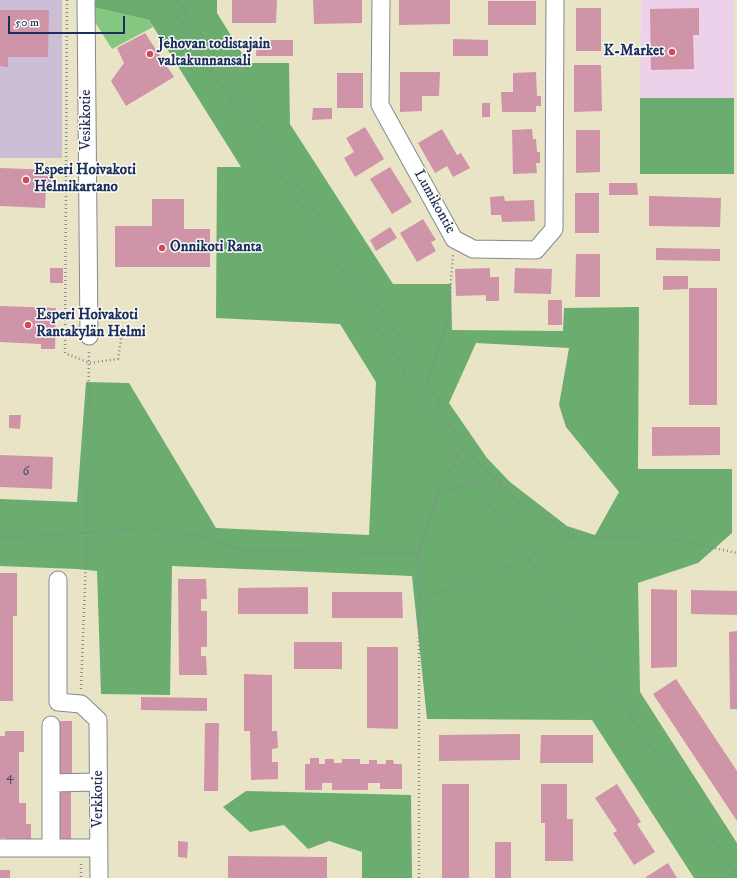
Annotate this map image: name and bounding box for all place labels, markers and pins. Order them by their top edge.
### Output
place label: Jehovan todistajain valtakunnansali [158,36,270,71]
place label: K-Market [603,43,664,61]
marker: K-Market [667,47,677,57]
marker: Jehovan todistajain valtakunnansali [145,49,155,59]
place label: Esperi Hoivakoti Helmikartano [34,162,136,197]
marker: Esperi Hoivakoti Helmikartano [21,175,31,185]
place label: Onnikoti Ranta [170,239,262,257]
marker: Onnikoti Ranta [157,243,167,253]
place label: Esperi Hoivakoti Rantakylän Helmi [36,307,146,342]
marker: Esperi Hoivakoti Rantakylän Helmi [23,320,33,330]

